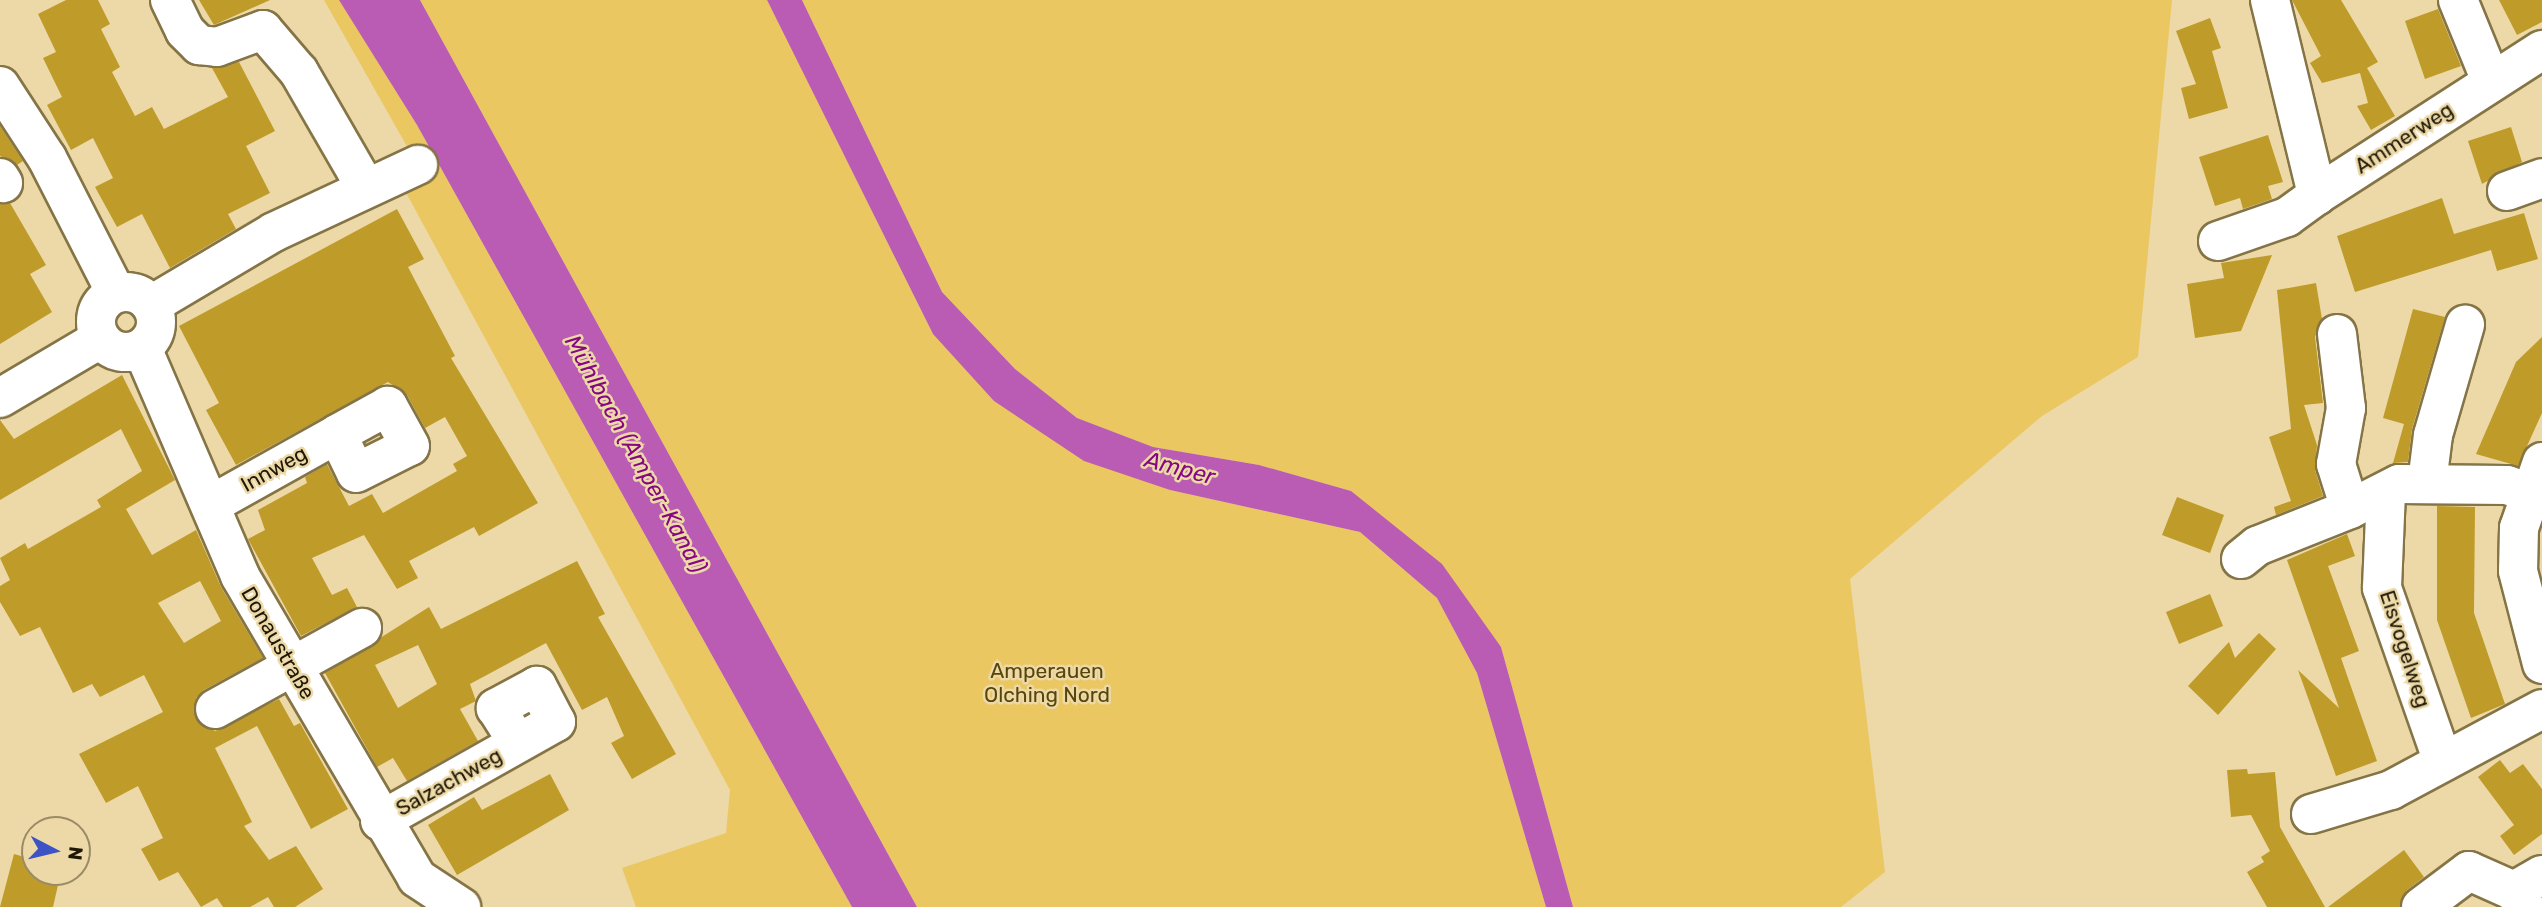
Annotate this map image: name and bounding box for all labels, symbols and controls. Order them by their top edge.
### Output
street label: Ammerweg [2350,97,2458,179]
water label: Mühlbach (Amper-Kanal) [559,330,713,578]
street label: Innweg [236,441,312,497]
water label: Amper [1142,445,1218,491]
street label: Donaustraße [236,582,320,704]
street label: Eisvogelweg [2374,587,2436,711]
park label: Amperauen Olching Nord [984,658,1110,708]
street label: Salzachweg [392,743,506,821]
north arrow [21,816,91,886]
text: N [63,845,88,862]

